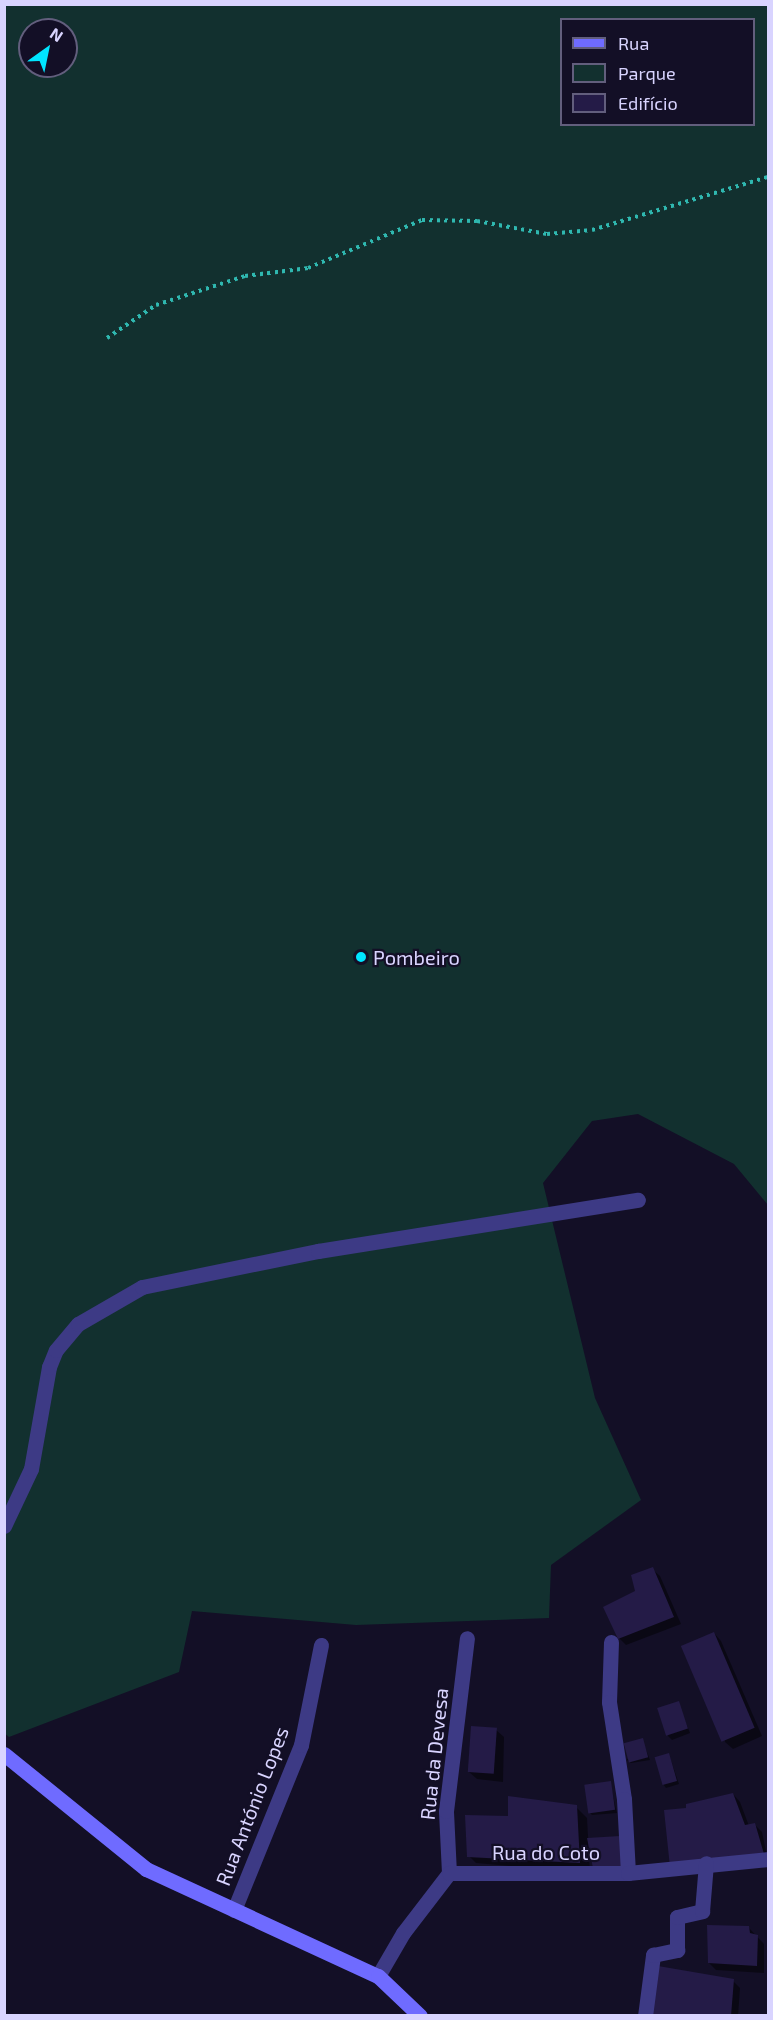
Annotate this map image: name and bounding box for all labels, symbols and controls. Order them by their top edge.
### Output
north arrow [18,18,78,78]
legend [560,18,755,126]
text: N [47,23,67,45]
text: Rua [618,32,649,54]
text: Parque [618,62,676,84]
text: Edifício [618,92,678,114]
place label: Pombeiro [373,945,460,969]
marker: Pombeiro [354,950,368,964]
street label: Rua da Devesa [415,1687,453,1821]
street label: Rua António Lopes [211,1723,293,1889]
street label: Rua do Coto [492,1840,600,1864]

